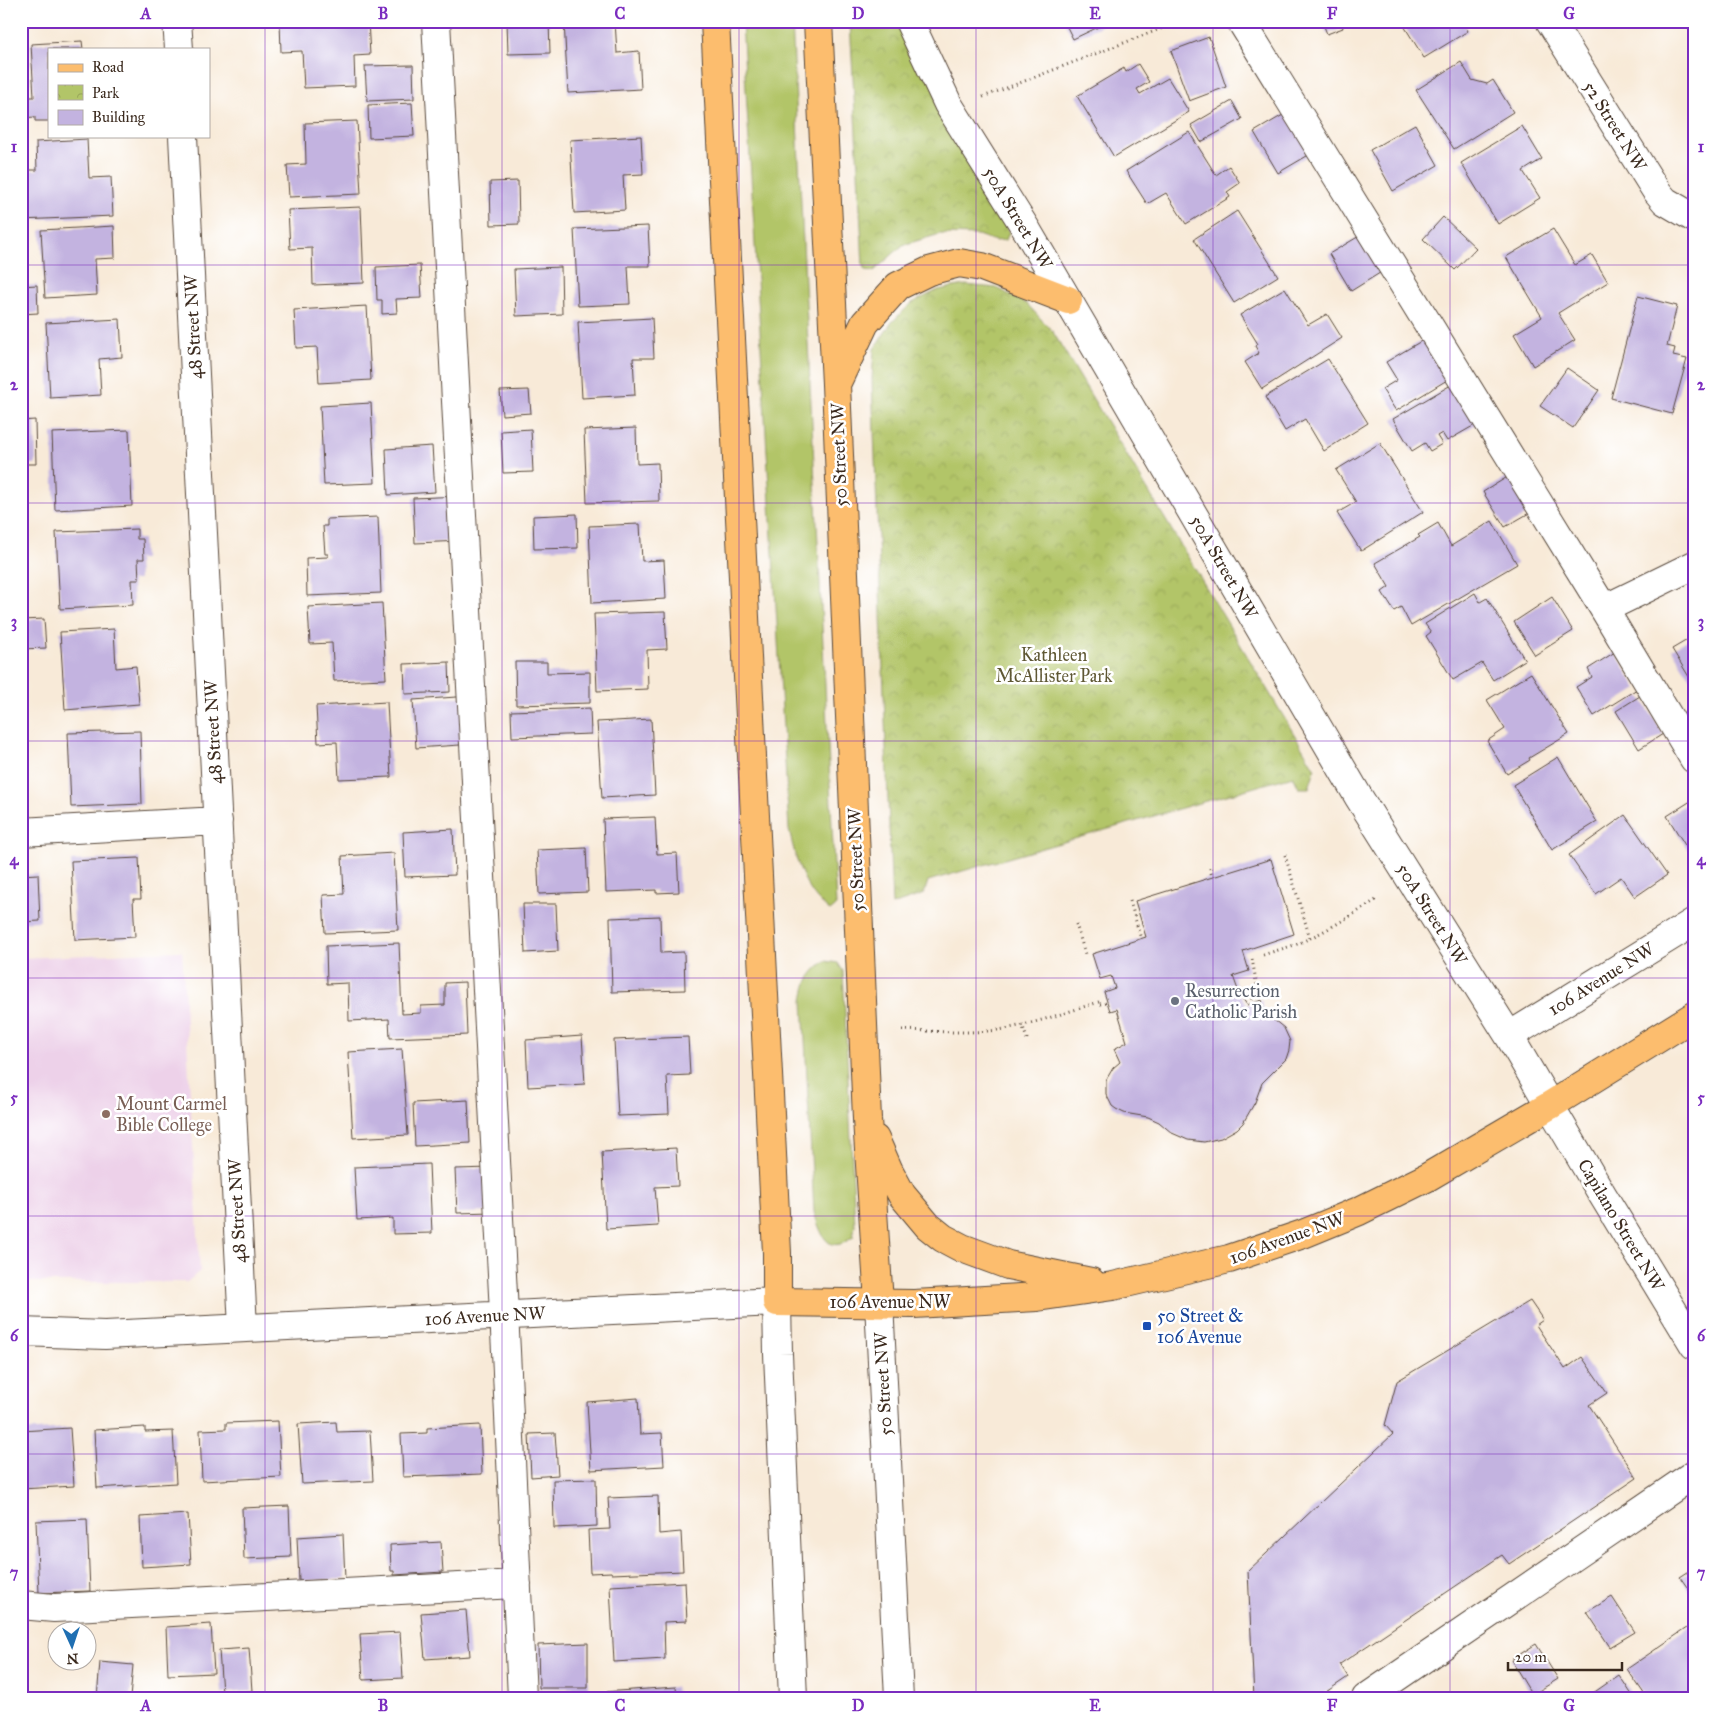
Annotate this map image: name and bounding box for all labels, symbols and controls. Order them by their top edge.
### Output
text: A [140,4,152,23]
text: B [378,4,388,23]
text: C [615,4,626,23]
text: D [852,4,865,23]
text: E [1089,4,1101,23]
text: F [1327,4,1338,23]
text: G [1563,4,1575,23]
legend [48,48,210,138]
text: Road [92,58,124,76]
street label: 52 Street NW [1579,77,1652,176]
text: Park [92,84,119,102]
text: Building [92,108,146,126]
text: 1 [11,137,18,156]
text: 1 [1698,137,1705,156]
street label: 50A Street NW [979,163,1058,274]
street label: 48 Street NW [179,273,207,380]
text: 2 [10,375,19,394]
text: 2 [1697,375,1706,394]
street label: 50 Street NW [826,402,852,507]
street label: 50A Street NW [1186,511,1263,623]
text: 3 [11,612,17,632]
text: 3 [1698,612,1704,632]
park label: Kathleen McAllister Park [996,644,1113,687]
street label: 48 Street NW [199,678,227,785]
street label: 50 Street NW [843,807,869,912]
text: 4 [10,850,20,870]
text: 4 [1697,850,1707,870]
street label: 50A Street NW [1392,859,1472,970]
street label: 106 Avenue NW [1544,937,1659,1020]
place label: Resurrection Catholic Parish [1185,980,1297,1023]
marker: Resurrection Catholic Parish [1169,995,1181,1007]
text: 5 [10,1088,18,1107]
text: 5 [1697,1088,1705,1107]
place label: Mount Carmel Bible College [116,1093,227,1137]
marker: Mount Carmel Bible College [100,1108,112,1120]
street label: Capilano Street NW [1573,1155,1670,1296]
street label: 48 Street NW [223,1157,251,1264]
street label: 106 Avenue NW [1226,1207,1348,1269]
street label: 106 Avenue NW [830,1291,951,1313]
street label: 106 Avenue NW [424,1302,547,1330]
place label: 50 Street & 106 Avenue [1157,1305,1244,1348]
marker: 50 Street & 106 Avenue [1141,1320,1153,1332]
text: 6 [10,1326,19,1345]
text: 6 [1697,1326,1706,1345]
street label: 50 Street NW [869,1331,897,1436]
text: 7 [10,1563,19,1582]
text: 7 [1697,1563,1706,1582]
north arrow [48,1622,98,1672]
scale bar [1508,1639,1621,1671]
text: 20 m [1515,1648,1547,1666]
text: N [66,1650,79,1667]
text: A [140,1696,152,1715]
text: B [378,1696,388,1715]
text: C [615,1696,626,1715]
text: D [852,1696,865,1715]
text: E [1089,1696,1101,1715]
text: F [1327,1696,1338,1715]
text: G [1563,1696,1575,1715]

